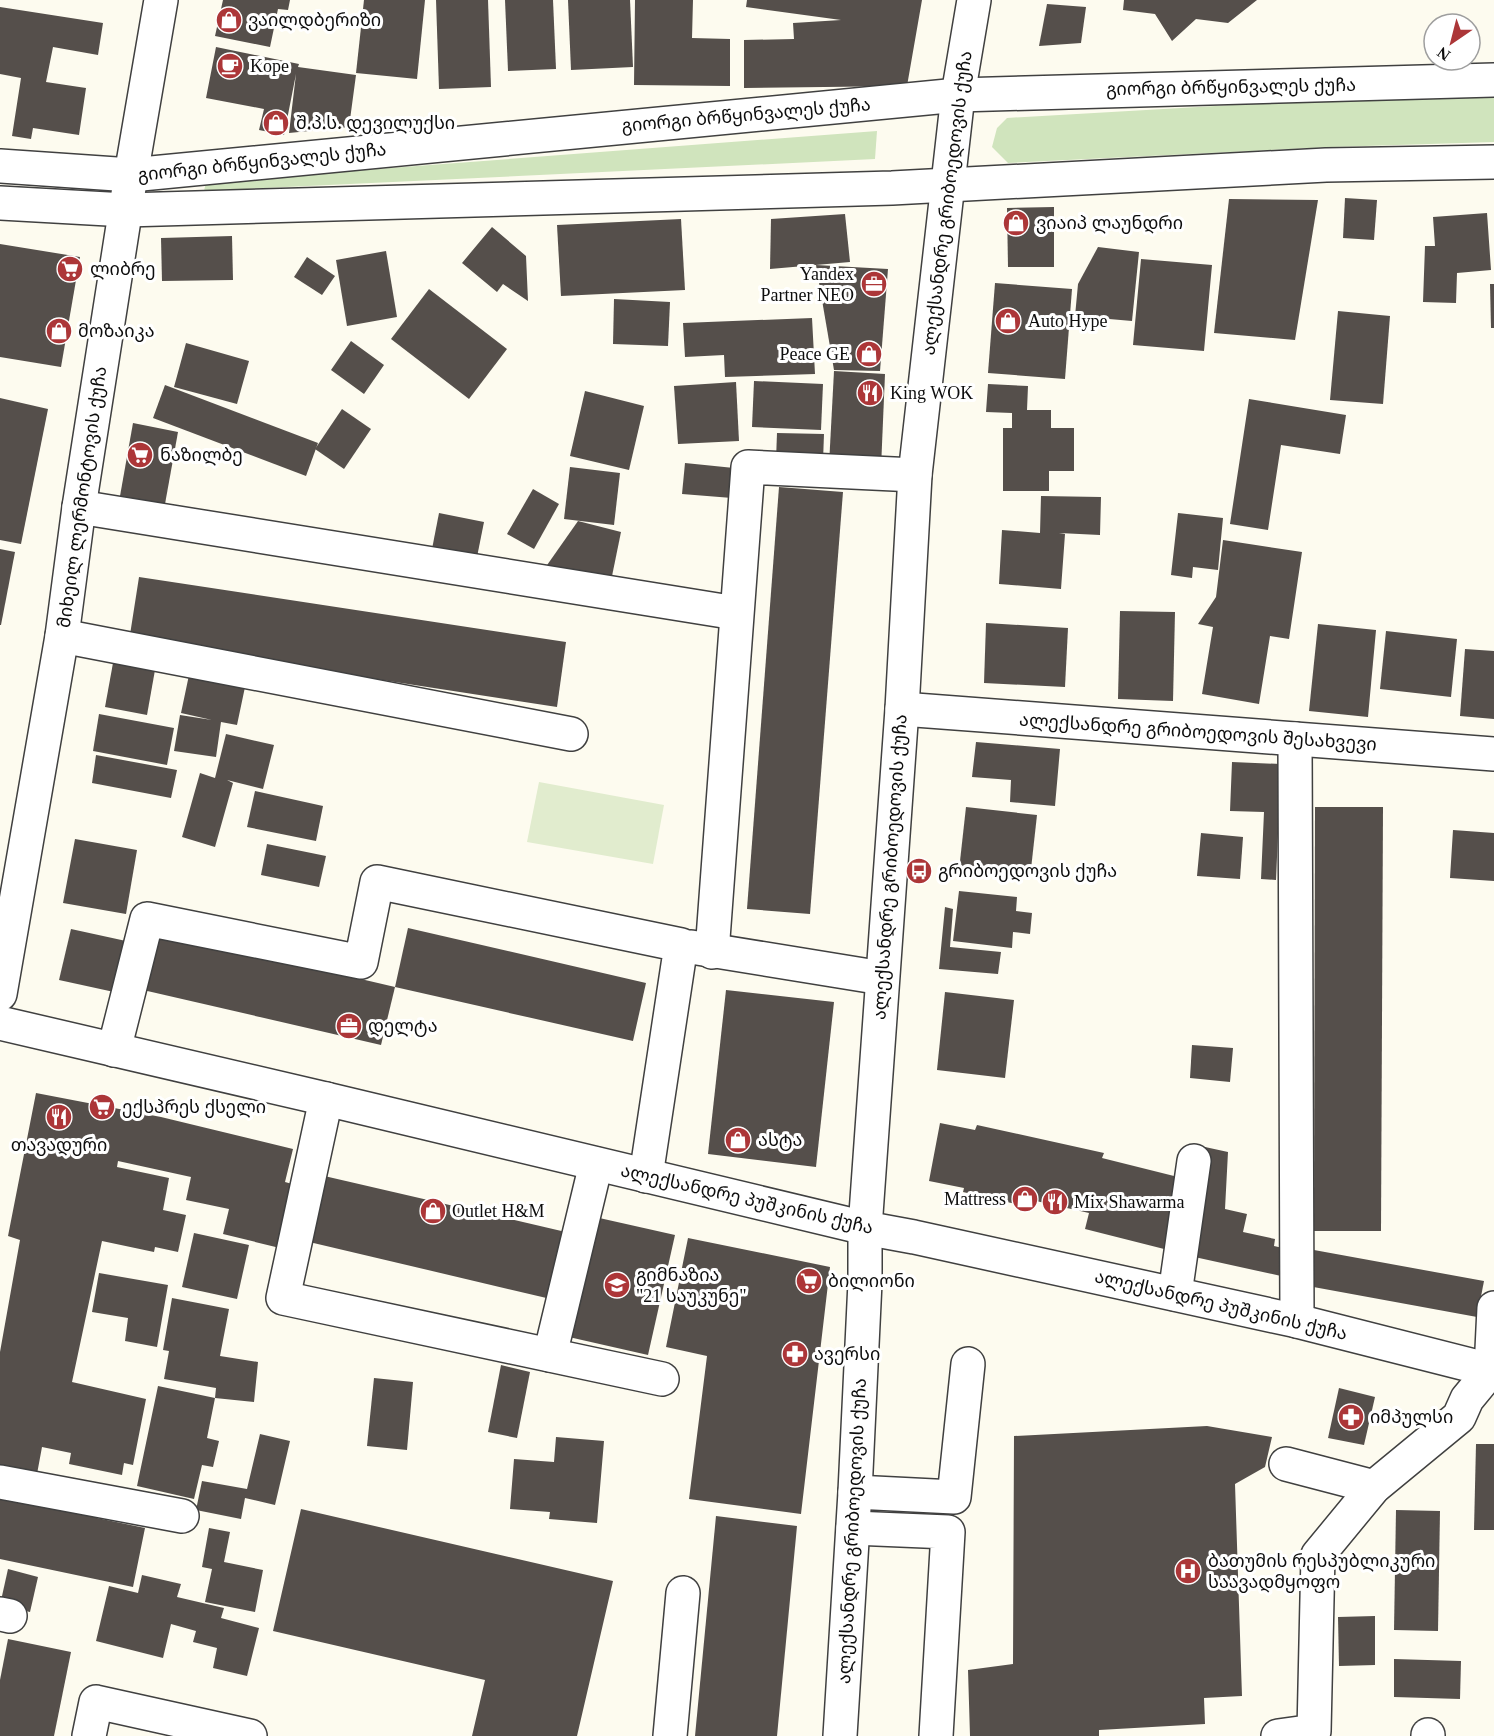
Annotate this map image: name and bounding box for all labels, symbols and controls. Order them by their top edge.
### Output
shop icon: ვაილდბერიზი [214,5,244,35]
place label: ვაილდბერიზი [248,10,381,31]
north arrow [1422,12,1482,72]
text: N [1434,43,1453,64]
street label: ალექსანდრე გრიბოედოვის ქუჩა [918,50,977,356]
cafe icon: Kope [215,51,245,81]
place label: Kope [250,56,289,76]
street label: გიორგი ბრწყინვალეს ქუჩა [1106,75,1356,100]
street label: გიორგი ბრწყინვალეს ქუჩა [621,94,871,137]
shop icon: შ.პ.ს. დევილუქსი [261,108,291,138]
place label: შ.პ.ს. დევილუქსი [296,113,455,134]
street label: გიორგი ბრწყინვალეს ქუჩა [137,139,387,186]
shop icon: ვიაიპ ლაუნდრი [1001,208,1031,238]
place label: ვიაიპ ლაუნდრი [1036,213,1183,234]
supermarket icon: ლიბრე [55,254,85,284]
place label: ლიბრე [90,259,156,280]
place label: Yandex Partner NEO [761,264,854,305]
office icon: Yandex Partner NEO [859,269,889,299]
shop icon: Auto Hype [993,306,1023,336]
place label: Auto Hype [1028,311,1108,331]
shop icon: მოზაიკა [44,316,74,346]
place label: მოზაიკა [78,321,155,342]
shop icon: Peace GE [854,339,884,369]
place label: Peace GE [780,344,850,364]
street label: მიხეილ ლერმონტოვის ქუჩა [54,365,111,629]
restaurant icon: King WOK [855,378,885,408]
place label: King WOK [890,383,973,403]
supermarket icon: ნაზილბე [125,440,155,470]
place label: ნაზილბე [160,445,243,466]
street label: ალექსანდრე გრიბოედოვის შესახვევი [1018,710,1377,755]
street label: ალექსანდრე გრიბოედოვის ქუჩა [869,713,912,1021]
bus stop icon: გრიბოედოვის ქუჩა [904,856,934,886]
place label: გრიბოედოვის ქუჩა [938,861,1117,882]
office icon: დელტა [334,1011,364,1041]
place label: დელტა [368,1016,438,1037]
supermarket icon: ექსპრეს ქსელი [87,1092,117,1122]
place label: ექსპრეს ქსელი [122,1097,266,1118]
restaurant icon: თავადური [44,1102,74,1132]
shop icon: ასტა [723,1125,753,1155]
place label: ასტა [758,1130,802,1151]
place label: თავადური [11,1135,107,1156]
street label: ალექსანდრე პუშკინის ქუჩა [619,1160,875,1239]
shop icon: Mattress [1010,1184,1040,1214]
restaurant icon: Mix Shawarma [1040,1187,1070,1217]
place label: Mattress [944,1189,1006,1209]
place label: Mix Shawarma [1074,1192,1184,1212]
shop icon: Outlet H&M [418,1196,448,1226]
place label: Outlet H&M [452,1201,545,1221]
place label: გიმნაზია "21 საუკუნე" [636,1265,747,1307]
supermarket icon: ბილიონი [794,1266,824,1296]
street label: ალექსანდრე პუშკინის ქუჩა [1093,1266,1349,1345]
school or university icon: გიმნაზია "21 საუკუნე" [602,1270,632,1300]
place label: ბილიონი [828,1271,915,1292]
pharmacy icon: ავერსი [780,1339,810,1369]
place label: ავერსი [814,1344,880,1365]
street label: ალექსანდრე გრიბოედოვის ქუჩა [834,1377,871,1685]
pharmacy icon: იმპულსი [1336,1402,1366,1432]
place label: იმპულსი [1370,1407,1453,1428]
place label: ბათუმის რესპუბლიკური საავადმყოფო [1208,1551,1435,1593]
hospital icon: ბათუმის რესპუბლიკური საავადმყოფო [1173,1556,1203,1586]

